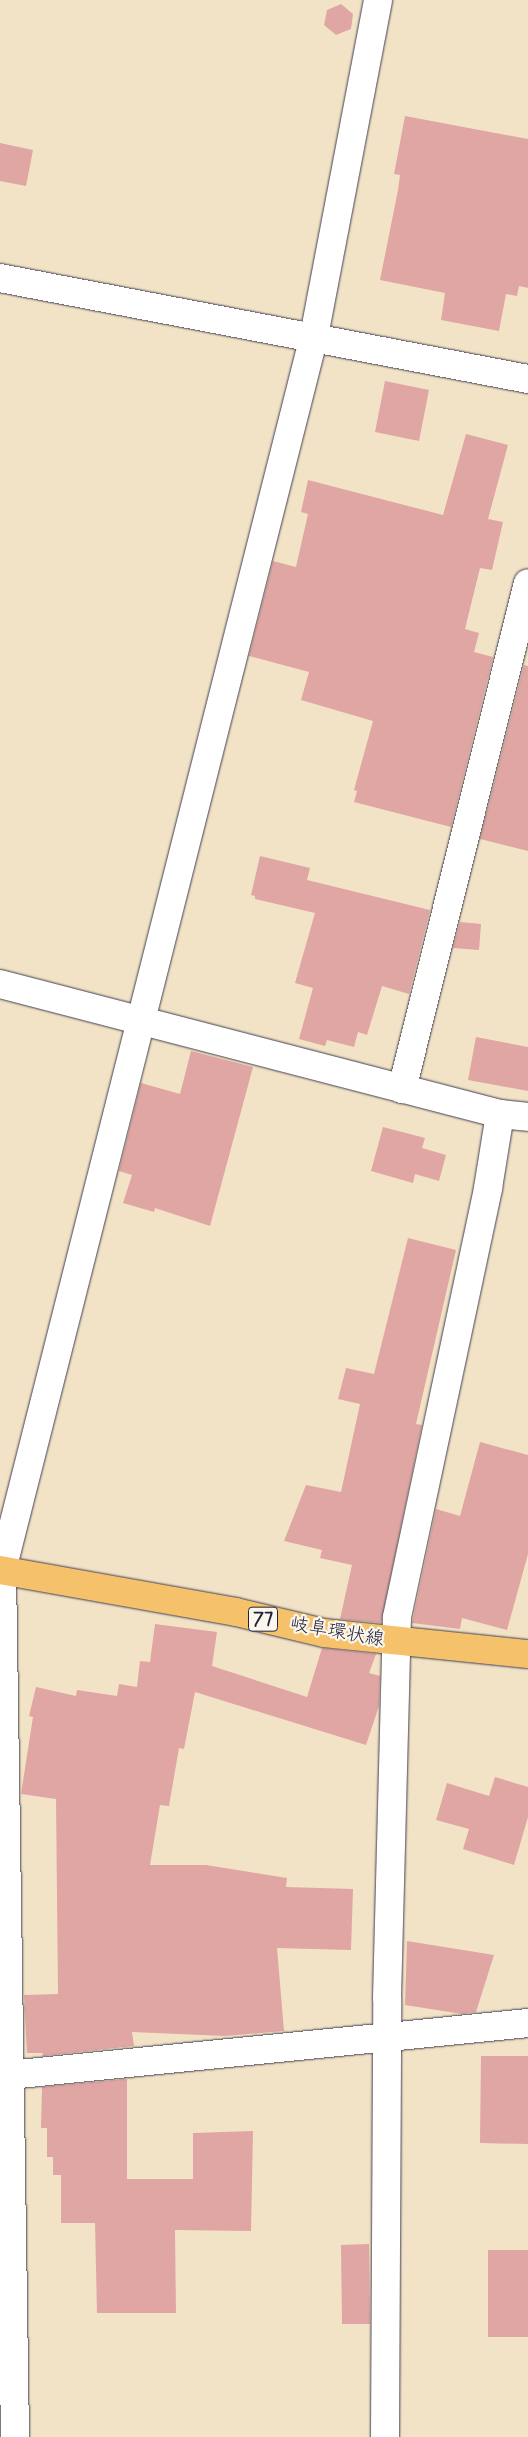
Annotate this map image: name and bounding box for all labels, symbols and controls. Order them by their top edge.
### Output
road number: 77 [248,1604,278,1635]
street label: 岐阜環状線 [288,1613,386,1651]

